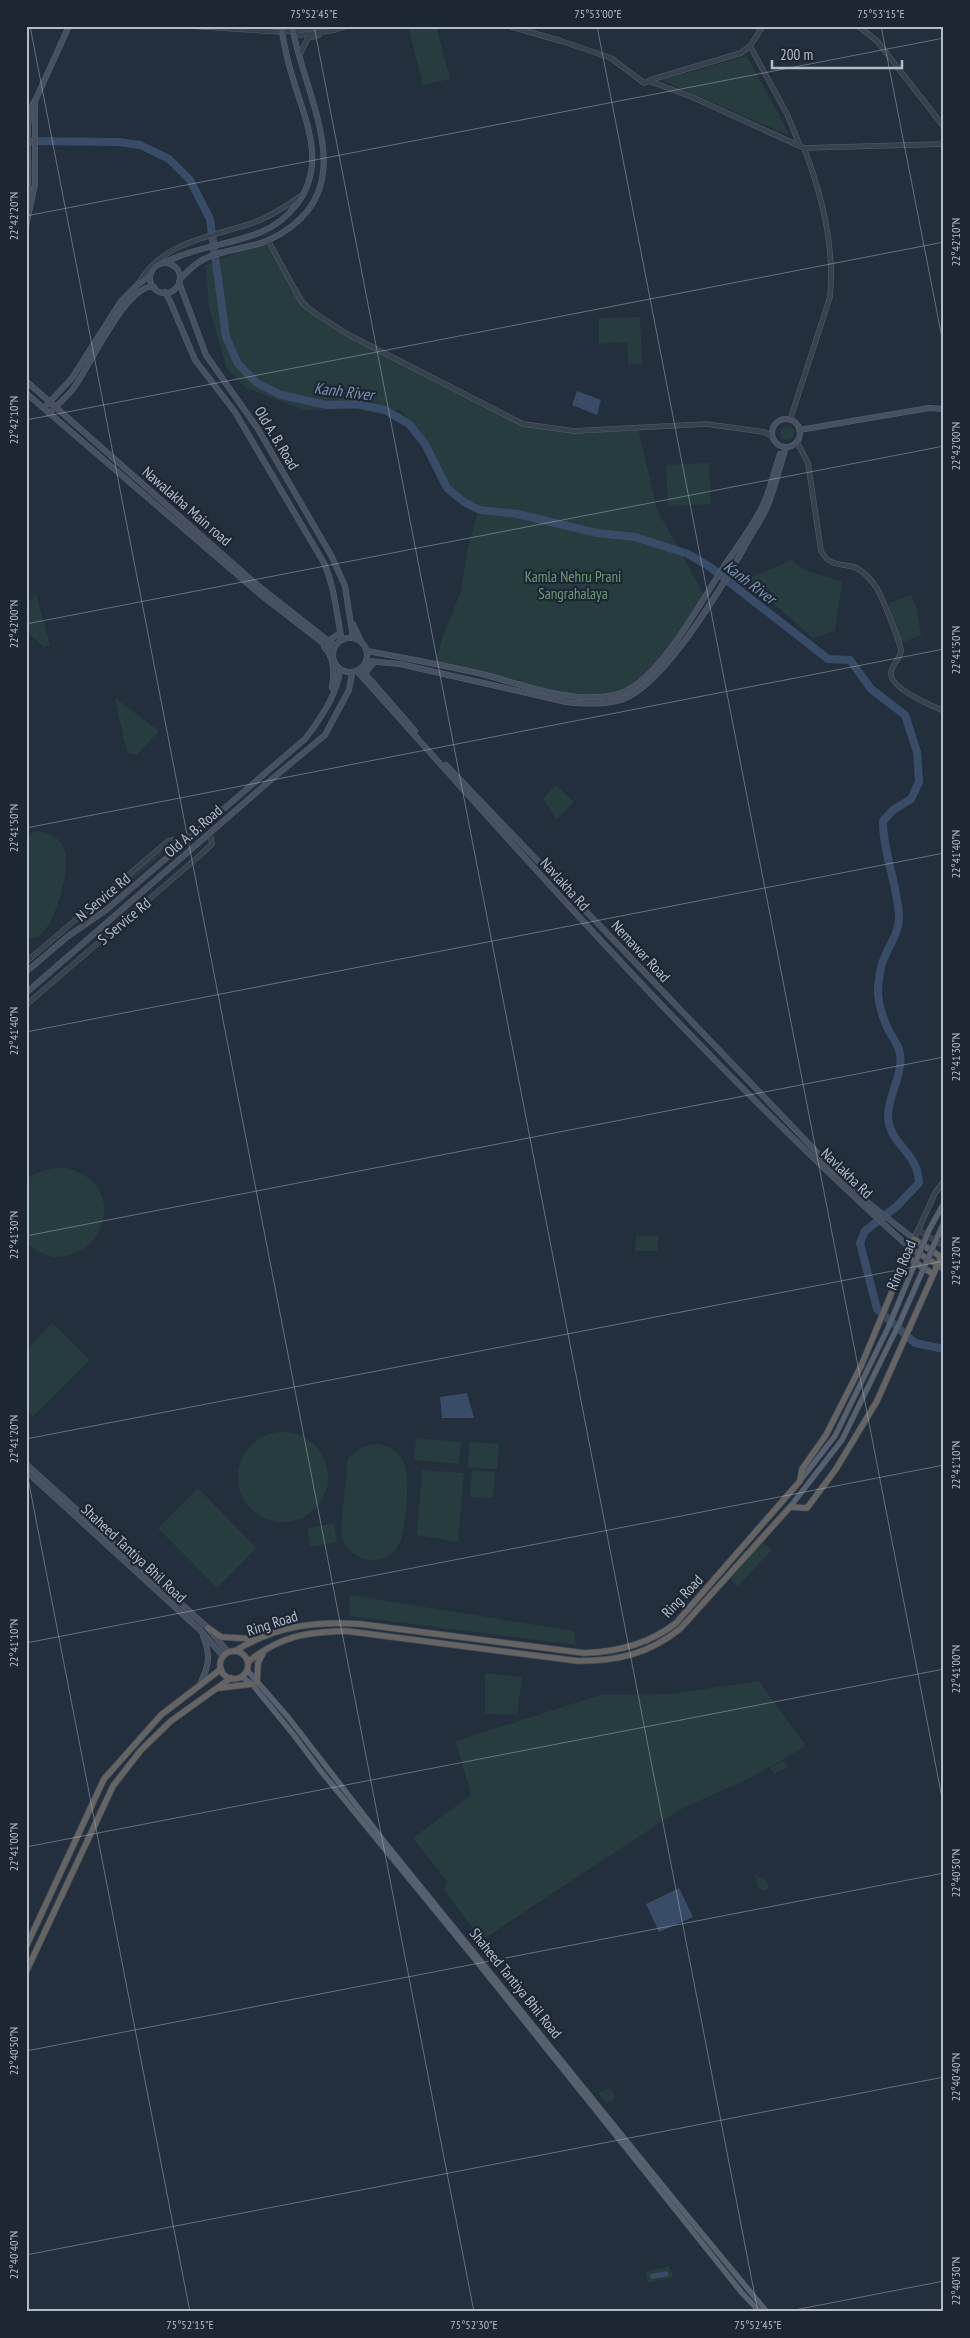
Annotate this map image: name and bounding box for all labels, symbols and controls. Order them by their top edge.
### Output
text: 75°52'45"E [290,6,338,21]
text: 75°53'00"E [574,6,622,21]
text: 75°53'15"E [857,6,905,21]
scale bar [772,38,902,70]
text: 200 m [780,45,813,64]
text: 22°42'20"N [6,192,21,240]
text: 22°42'10"N [948,218,963,266]
water label: Kanh River [313,377,377,405]
text: 22°42'10"N [6,396,21,444]
street label: Old A. B. Road [251,403,303,473]
text: 22°42'00"N [948,422,963,470]
street label: Nawalakha Main road [139,462,235,550]
water label: Kanh River [720,556,782,610]
park label: Kamla Nehru Prani Sangrahalaya [525,567,621,603]
text: 22°42'00"N [6,600,21,648]
text: 22°41'50"N [948,626,963,674]
street label: Old A. B. Road [160,801,226,861]
text: 22°41'50"N [6,804,21,852]
text: 22°41'40"N [948,830,963,878]
street label: Navlakha Rd [536,854,594,914]
street label: N Service Rd [72,869,134,925]
street label: S Service Rd [94,893,154,949]
street label: Nemawar Road [608,916,674,986]
text: 22°41'40"N [6,1007,21,1055]
text: 22°41'30"N [948,1033,963,1081]
street label: Navlakha Rd [817,1144,877,1202]
text: 22°41'30"N [6,1211,21,1259]
street label: Ring Road [882,1237,920,1293]
text: 22°41'20"N [948,1237,963,1285]
text: 22°41'20"N [6,1415,21,1463]
text: 22°41'10"N [948,1441,963,1489]
street label: Shaheed Tantiya Bhil Road [78,1499,190,1607]
street label: Ring Road [657,1570,707,1622]
street label: Ring Road [244,1606,300,1640]
text: 22°41'10"N [6,1619,21,1667]
text: 22°41'00"N [948,1645,963,1693]
text: 22°41'00"N [6,1823,21,1871]
text: 22°40'50"N [948,1849,963,1897]
street label: Shaheed Tantiya Bhil Road [466,1924,566,2042]
text: 22°40'50"N [6,2027,21,2075]
text: 22°40'40"N [948,2053,963,2101]
text: 22°40'40"N [6,2231,21,2279]
text: 22°40'30"N [948,2257,963,2305]
text: 75°52'15"E [166,2317,214,2332]
text: 75°52'30"E [450,2317,498,2332]
text: 75°52'45"E [734,2317,782,2332]

